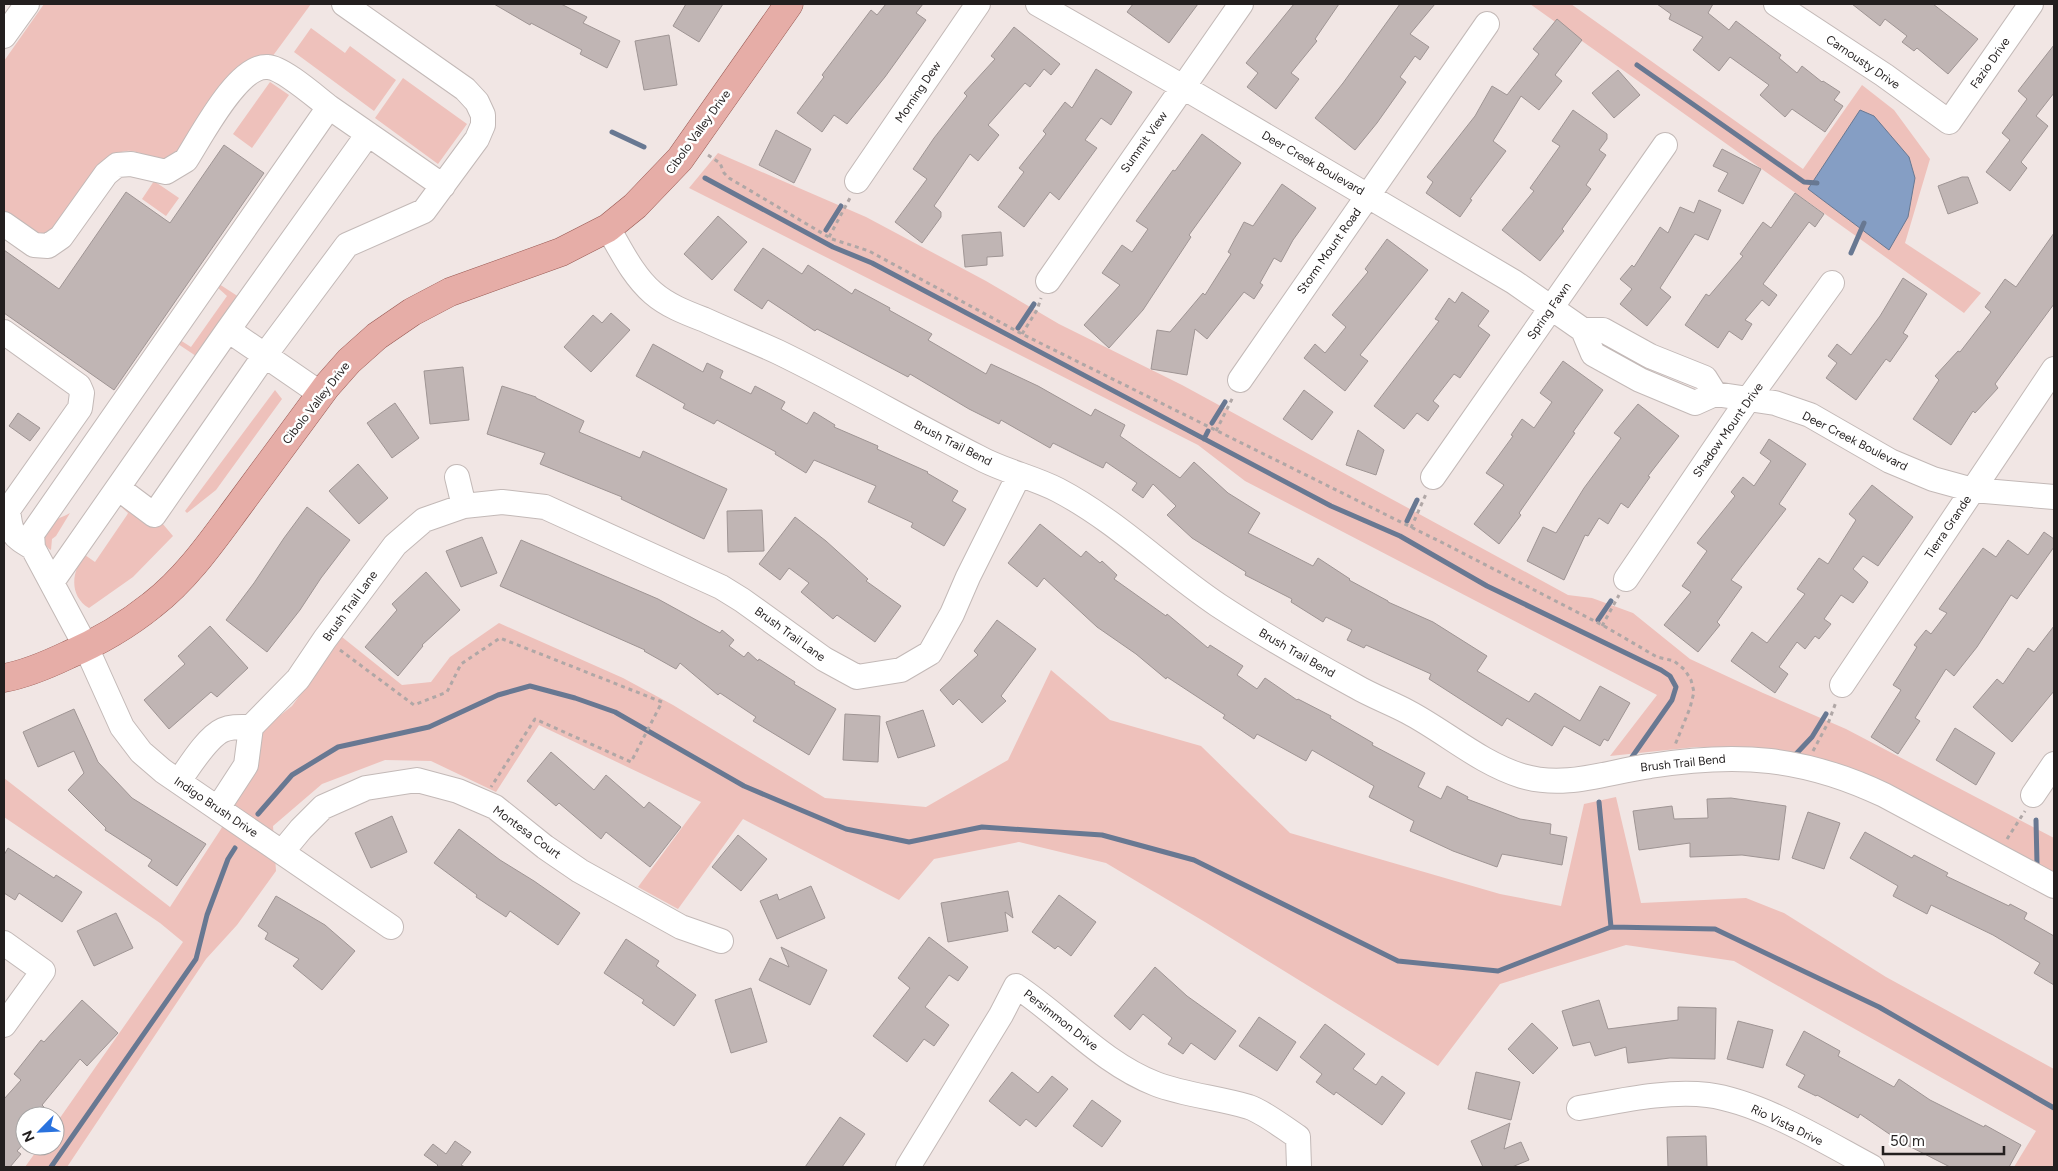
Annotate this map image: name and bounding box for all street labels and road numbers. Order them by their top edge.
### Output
street label: Carnousty Drive [1823,32,1903,92]
street label: Fazio Drive [1967,34,2013,91]
street label: Morning Dew [892,58,944,126]
street label: Cibolo Valley Drive [663,87,734,177]
street label: Summit View [1118,108,1171,175]
street label: Deer Creek Boulevard [1259,128,1367,198]
street label: Storm Mount Road [1294,205,1364,297]
street label: Spring Fawn [1524,279,1574,342]
street label: Cibolo Valley Drive [279,359,353,447]
street label: Shadow Mount Drive [1690,380,1766,480]
street label: Deer Creek Boulevard [1800,408,1910,474]
street label: Brush Trail Bend [912,417,994,469]
street label: Tierra Grande [1922,493,1974,561]
street label: Brush Trail Lane [320,568,380,644]
street label: Brush Trail Lane [752,604,828,664]
street label: Brush Trail Bend [1256,626,1338,680]
street label: Brush Trail Bend [1640,752,1726,774]
street label: Indigo Brush Drive [172,774,261,840]
street label: Montesa Court [490,803,564,862]
street label: Persimmon Drive [1021,987,1101,1054]
street label: Rio Vista Drive [1749,1102,1826,1149]

